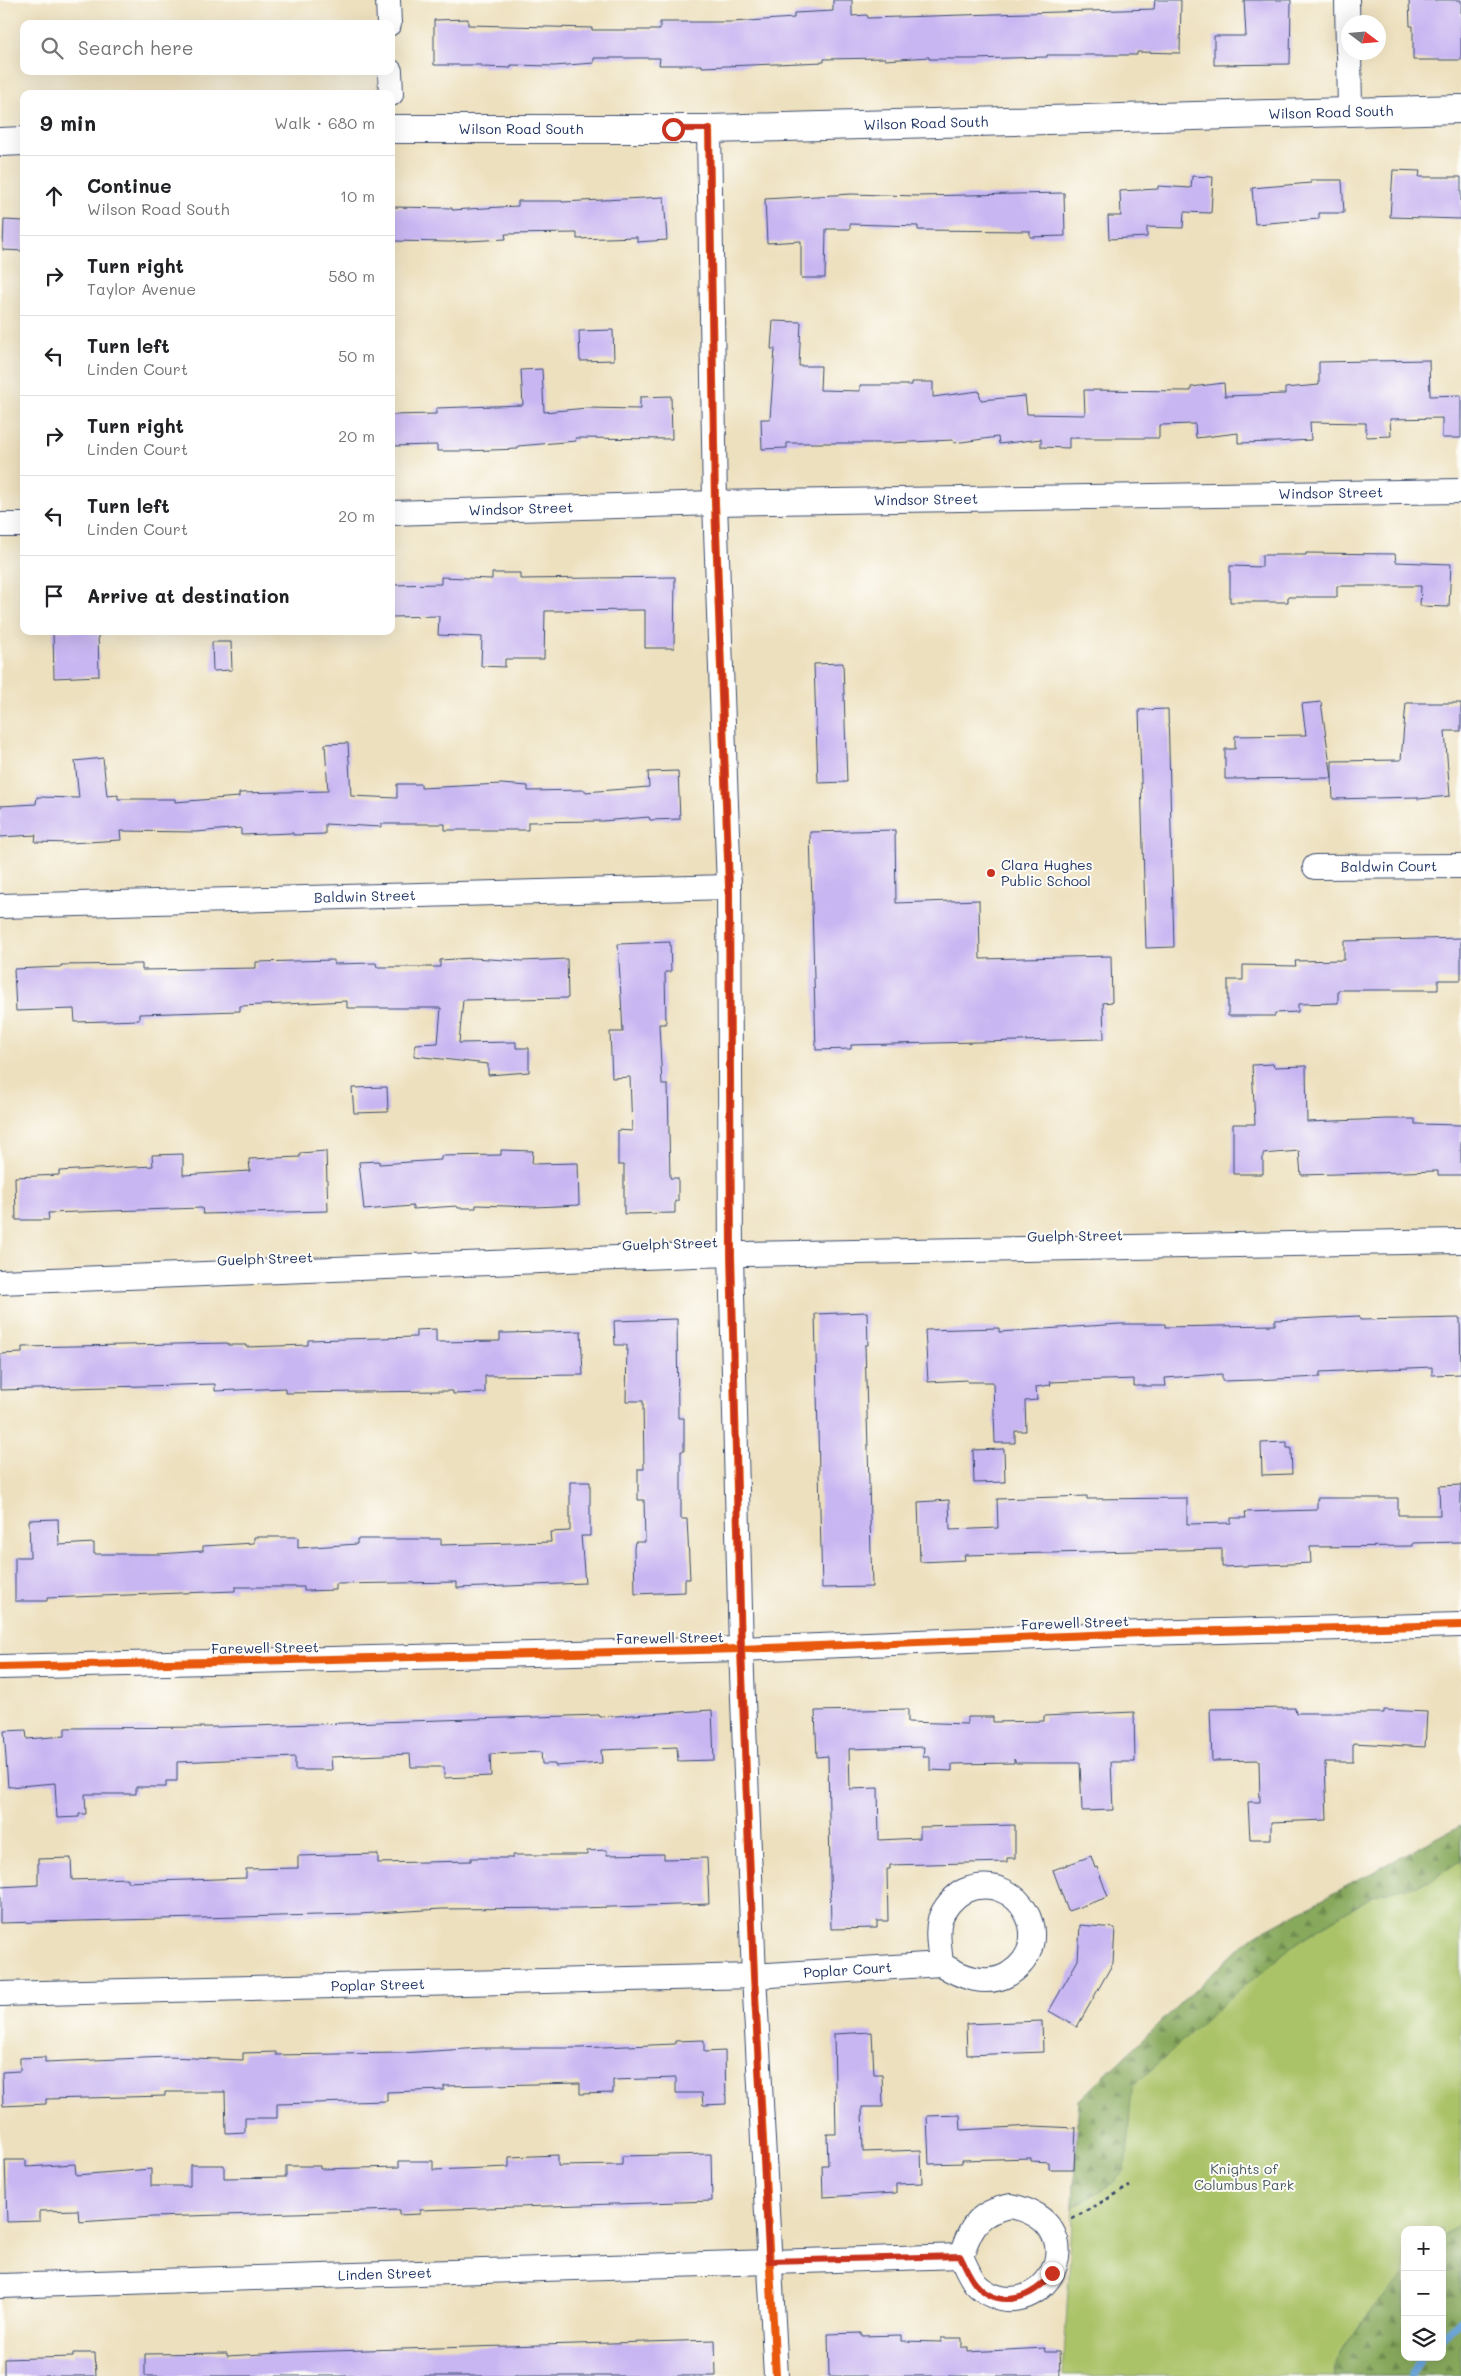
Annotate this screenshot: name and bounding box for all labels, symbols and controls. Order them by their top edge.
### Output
north arrow [1341,15,1386,60]
search box [20,20,395,75]
icon: search [38,34,66,62]
text: Search here [78,35,194,60]
street label: Wilson Road South [1268,101,1394,123]
text: 9 min [40,109,96,136]
text: Walk · 680 m [274,112,375,133]
street label: Wilson Road South [863,112,989,134]
route start [662,118,685,141]
street label: Wilson Road South [459,119,584,138]
text: Continue [87,173,172,198]
icon: ahead [40,182,68,210]
text: 10 m [340,185,375,206]
text: Wilson Road South [87,198,230,219]
text: Turn right [87,253,184,278]
icon: right [40,262,68,290]
text: 580 m [328,265,375,286]
text: Taylor Avenue [87,278,196,299]
text: Turn left [87,333,170,358]
icon: left [40,342,68,370]
text: 50 m [338,345,375,366]
text: Linden Court [87,358,188,379]
text: Turn right [87,413,184,438]
icon: right [40,422,68,450]
text: 20 m [338,425,375,446]
text: Linden Court [87,438,188,459]
street label: Windsor Street [1278,482,1383,503]
street label: Windsor Street [873,489,978,509]
text: Turn left [87,493,170,518]
street label: Windsor Street [468,497,573,520]
icon: left [40,502,68,530]
text: 20 m [338,505,375,526]
text: Linden Court [87,518,188,539]
icon: arrive [40,582,68,610]
text: Arrive at destination [87,583,290,608]
place label: Clara Hughes Public School [1001,855,1093,890]
street label: Baldwin Court [1341,856,1437,876]
marker: Clara Hughes Public School [985,867,997,879]
street label: Baldwin Street [314,885,416,907]
street label: Guelph Street [1027,1225,1123,1246]
street label: Guelph Street [622,1232,718,1255]
street label: Guelph Street [217,1247,313,1270]
street label: Farewell Street [1021,1611,1129,1634]
street label: Farewell Street [616,1627,724,1648]
street label: Farewell Street [211,1637,319,1658]
street label: Poplar Court [803,1957,892,1982]
street label: Poplar Street [331,1974,425,1995]
park label: Knights of Columbus Park [1194,2159,1294,2194]
map controls [1401,2226,1446,2361]
button: + [1401,2226,1446,2271]
route end [1041,2262,1064,2285]
street label: Linden Street [338,2263,432,2284]
button: − [1401,2271,1446,2316]
button: layers [1401,2316,1446,2361]

